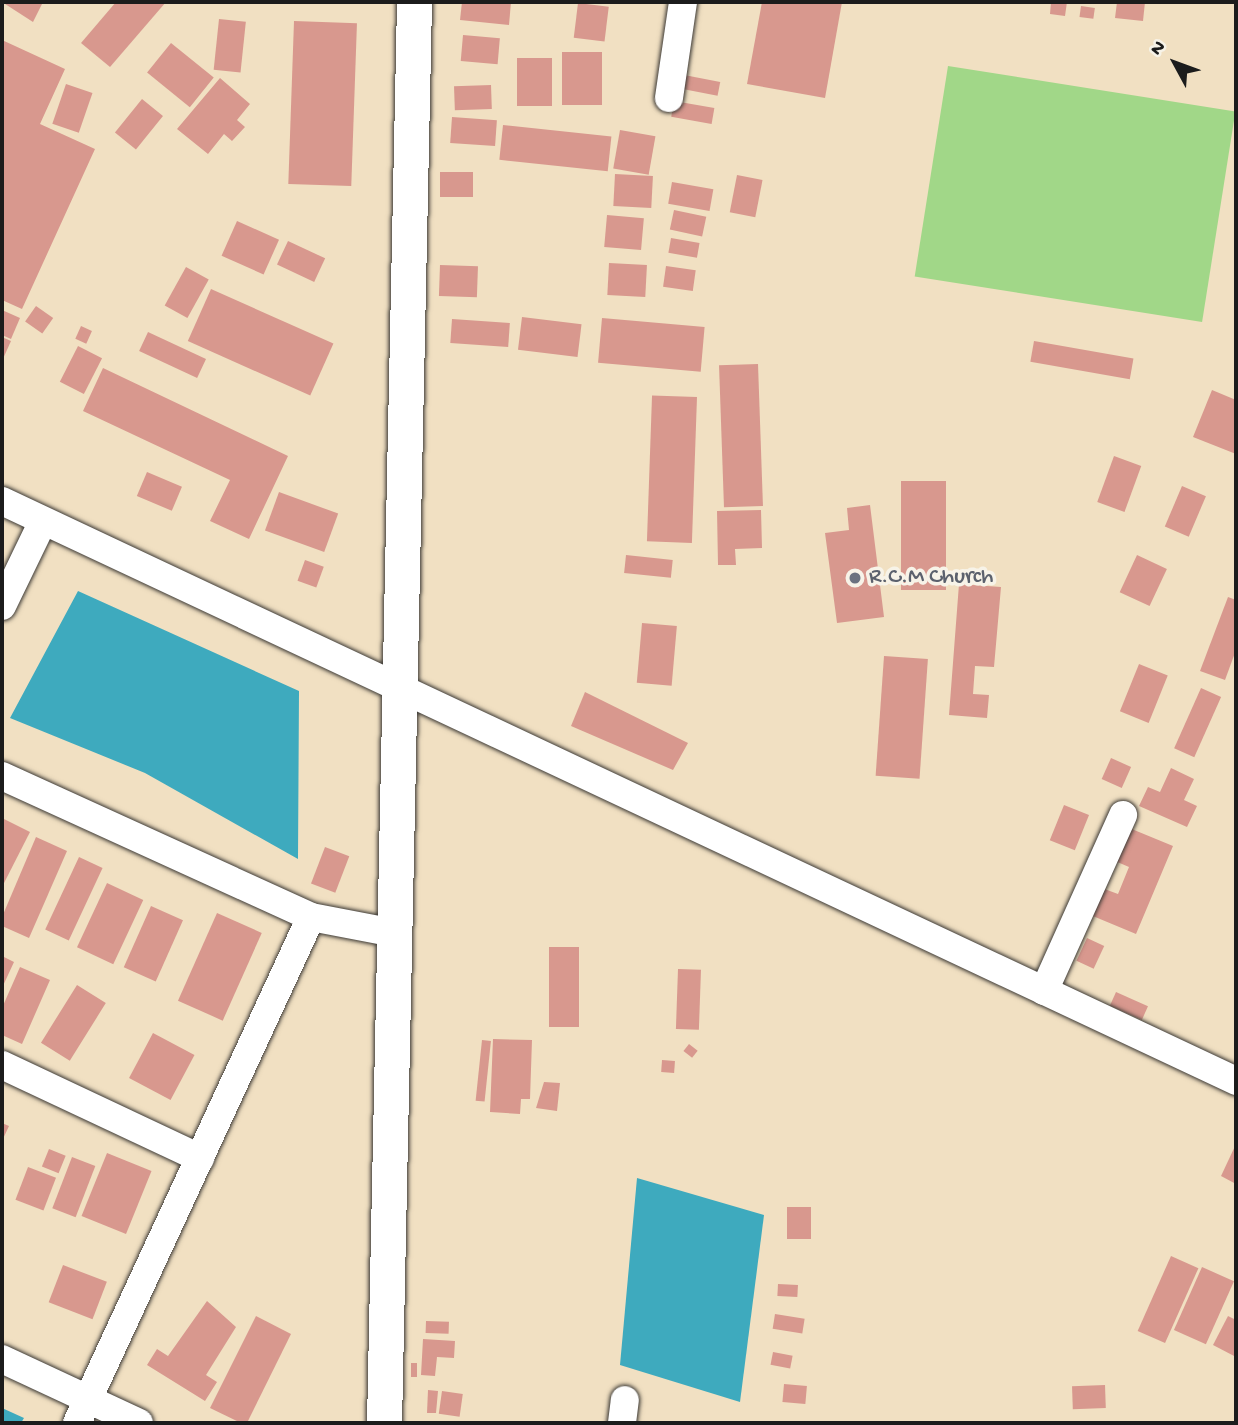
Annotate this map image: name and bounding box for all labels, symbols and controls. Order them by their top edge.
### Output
north arrow [1140,28,1210,98]
text: N [1146,37,1172,61]
place label: R.C.M Church [869,564,993,592]
marker: R.C.M Church [847,570,863,586]

